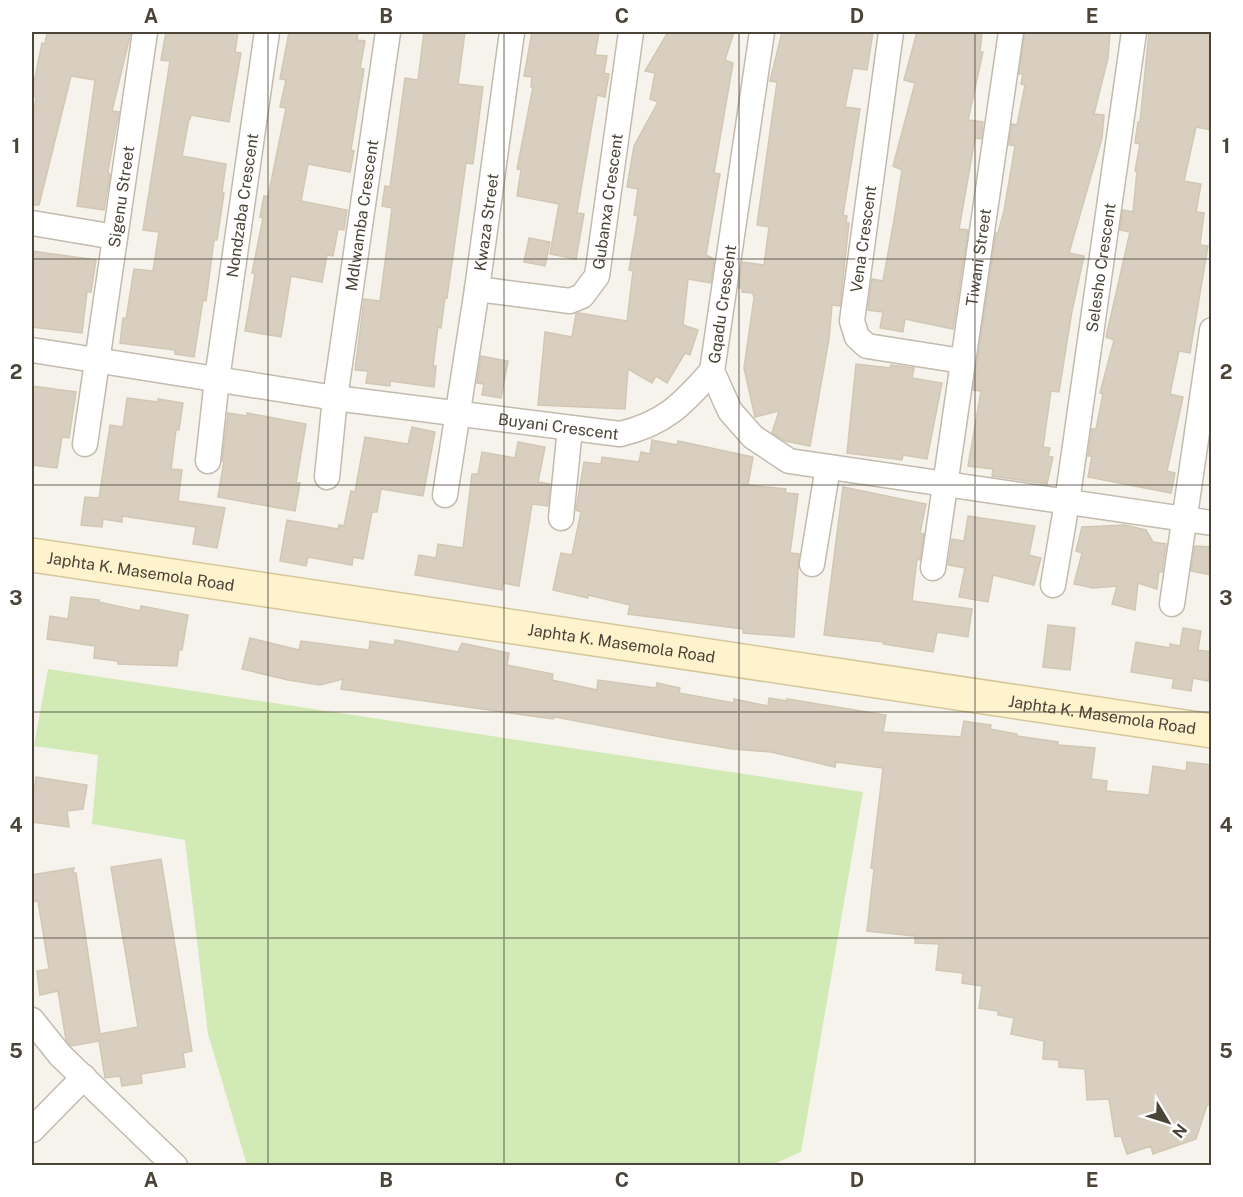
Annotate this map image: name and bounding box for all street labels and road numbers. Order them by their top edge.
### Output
street label: Nondzaba Crescent [223,132,262,279]
street label: Gubanxa Crescent [589,132,627,271]
street label: Mdlwamba Crescent [342,139,382,292]
street label: Sigenu Street [105,145,138,249]
street label: Kwaza Street [471,172,503,272]
street label: Vena Crescent [847,184,880,294]
street label: Selesho Crescent [1082,202,1120,334]
street label: Tiwani Street [962,207,995,307]
street label: Gqadu Crescent [705,243,740,365]
street label: Buyani Crescent [497,410,620,444]
street label: Japhta K. Masemola Road [46,548,236,595]
street label: Japhta K. Masemola Road [526,620,716,667]
street label: Japhta K. Masemola Road [1007,692,1197,738]

